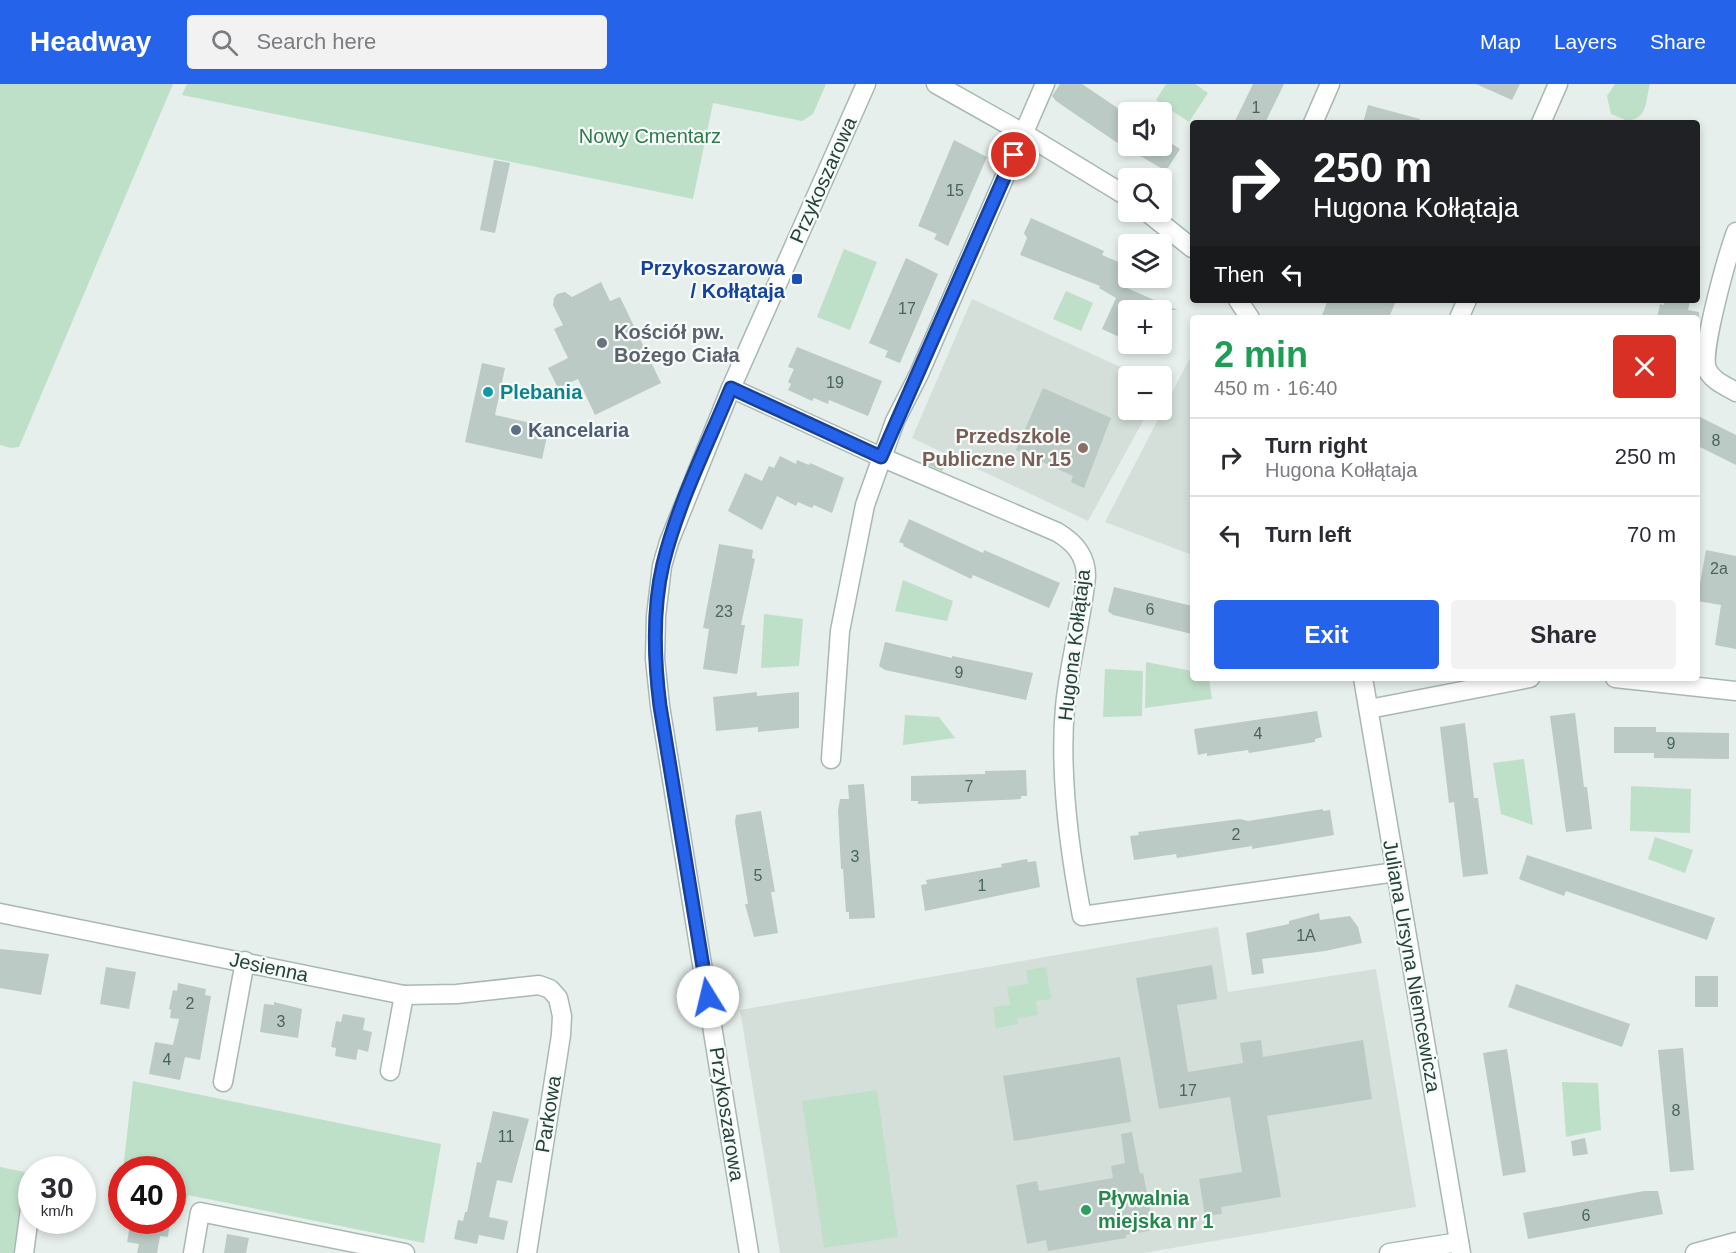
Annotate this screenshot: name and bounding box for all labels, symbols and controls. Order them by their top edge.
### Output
search box [187,15,607,69]
text: Headway [30,26,151,57]
icon: search [208,26,241,59]
text: Search here [256,29,376,54]
text: Map [1480,30,1521,53]
text: Layers [1554,30,1617,53]
text: Share [1650,30,1706,53]
house number: 1 [1252,99,1261,116]
map controls [1118,102,1172,420]
button: sound [1118,102,1172,156]
street label: Przykoszarowa [785,113,861,246]
park label: Nowy Cmentarz [579,125,721,147]
pin [988,129,1039,180]
icon: arrive [997,138,1030,171]
icon: right [1214,144,1292,222]
text: 250 m [1313,144,1432,191]
button: search [1118,168,1172,222]
house number: 15 [946,182,964,199]
text: Hugona Kołłątaja [1313,193,1519,223]
button: layers [1118,234,1172,288]
place label: Przykoszarowa / Kołłątaja [640,257,786,302]
icon: left [1276,258,1309,291]
text: Then [1214,262,1264,287]
marker: Przykoszarowa / Kołłątaja [790,272,804,286]
house number: 17 [898,300,916,317]
button: + [1118,300,1172,354]
place label: Kościół pw. Bożego Ciała [614,321,740,366]
text: 2 min [1214,334,1308,375]
button: close [1613,335,1676,398]
marker: Kościół pw. Bożego Ciała [595,336,609,350]
button: − [1118,366,1172,420]
house number: 19 [826,374,844,391]
text: 450 m · 16:40 [1214,377,1337,399]
place label: Plebania [500,381,583,403]
marker: Plebania [481,385,495,399]
place label: Kancelaria [528,419,630,441]
marker: Kancelaria [509,423,523,437]
place label: Przedszkole Publiczne Nr 15 [922,425,1071,470]
house number: 8 [1712,432,1721,449]
text: Turn right [1265,433,1367,458]
marker: Przedszkole Publiczne Nr 15 [1076,441,1090,455]
icon: right [1214,441,1247,474]
text: 250 m [1615,444,1676,469]
text: Hugona Kołłątaja [1265,459,1417,481]
icon: left [1214,519,1247,552]
text: Turn left [1265,522,1351,547]
text: 70 m [1627,522,1676,547]
house number: 2a [1710,560,1728,577]
street label: Hugona Kołłątaja [1054,567,1094,722]
button: Exit [1214,600,1439,669]
button: Share [1451,600,1676,669]
house number: 6 [1146,601,1155,618]
house number: 23 [715,603,733,620]
house number: 9 [955,664,964,681]
house number: 4 [1254,725,1263,742]
house number: 9 [1667,735,1676,752]
house number: 7 [965,778,974,795]
house number: 2 [1232,826,1241,843]
street label: Juliana Ursyna Niemcewicza [1379,838,1445,1095]
house number: 3 [851,848,860,865]
house number: 5 [754,867,763,884]
house number: 1 [978,877,987,894]
house number: 1A [1296,927,1316,944]
street label: Jesienna [228,948,311,986]
position arrow [676,965,740,1029]
house number: 2 [186,995,195,1012]
house number: 3 [277,1013,286,1030]
street label: Przykoszarowa [706,1045,749,1184]
house number: 4 [163,1051,172,1068]
street label: Parkowa [531,1073,565,1154]
house number: 17 [1179,1082,1197,1099]
house number: 8 [1672,1102,1681,1119]
house number: 11 [498,1128,514,1145]
speed limit sign: 40 [108,1156,186,1234]
text: 30 [40,1171,74,1204]
place label: Pływalnia miejska nr 1 [1098,1187,1214,1232]
text: km/h [41,1202,73,1219]
marker: Pływalnia miejska nr 1 [1079,1203,1093,1217]
house number: 6 [1582,1207,1591,1224]

